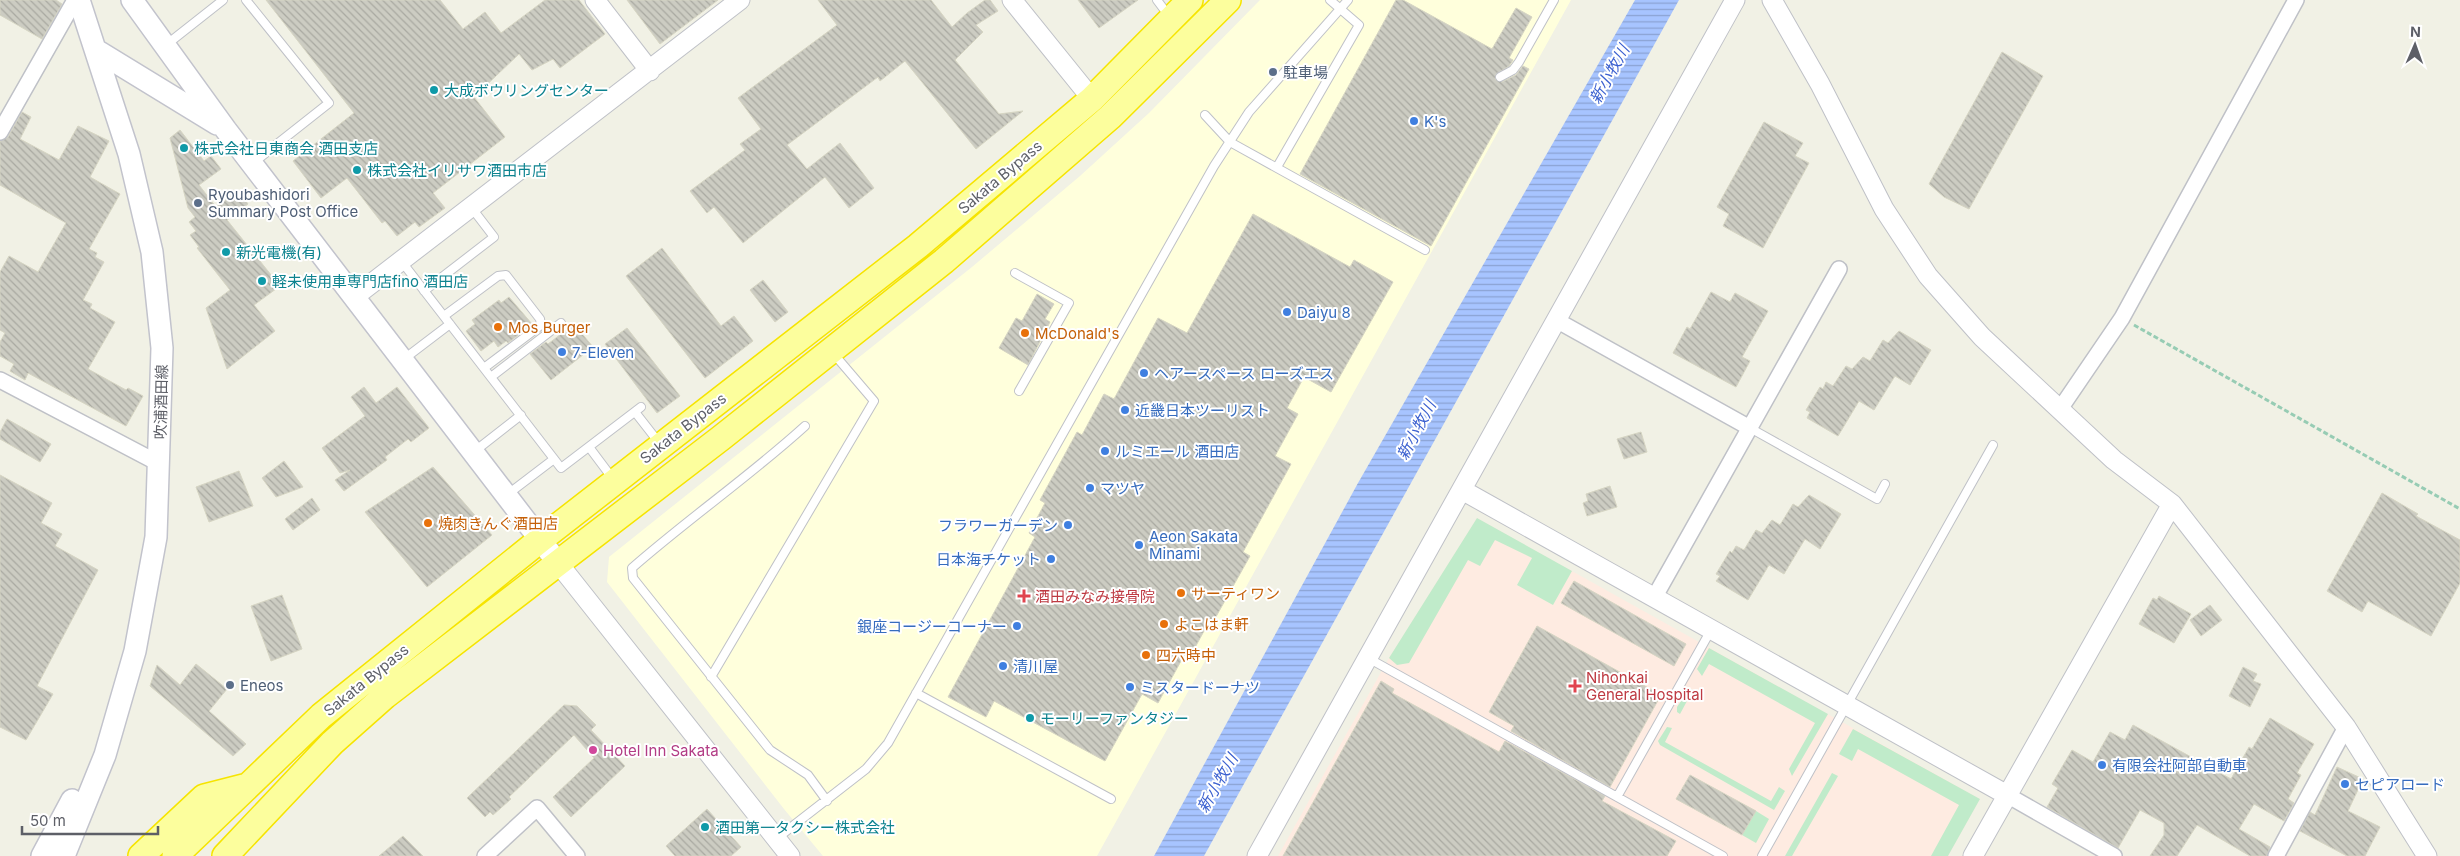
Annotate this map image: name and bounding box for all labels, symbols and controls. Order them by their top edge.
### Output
north arrow [2390,20,2440,70]
text: N [2410,23,2421,40]
water label: 新小牧川 [1585,39,1634,107]
place label: 駐車場 [1283,63,1328,82]
marker: 駐車場 [1267,66,1279,78]
place label: 大成ボウリングセンター [444,81,609,100]
marker: 大成ボウリングセンター [428,84,440,96]
place label: K's [1424,112,1447,131]
marker: K's [1408,115,1420,127]
street label: Sakata Bypass [954,136,1046,218]
place label: 株式会社日東商会 酒田支店 [194,139,378,158]
marker: 株式会社日東商会 酒田支店 [178,142,190,154]
place label: 株式会社イリサワ酒田市店 [367,161,547,180]
marker: 株式会社イリサワ酒田市店 [351,164,363,176]
place label: Ryoubashidori Summary Post Office [208,185,358,221]
marker: Ryoubashidori Summary Post Office [192,197,204,209]
place label: 新光電機(有) [236,243,322,262]
marker: 新光電機(有) [220,246,232,258]
place label: 軽未使用車専門店fino 酒田店 [272,272,468,291]
marker: 軽未使用車専門店fino 酒田店 [256,275,268,287]
place label: Daiyu 8 [1297,303,1351,322]
marker: Daiyu 8 [1281,306,1293,318]
place label: Mos Burger [508,318,591,337]
marker: Mos Burger [492,321,504,333]
place label: McDonald's [1035,324,1120,343]
marker: McDonald's [1019,327,1031,339]
place label: 7-Eleven [572,343,634,362]
marker: 7-Eleven [556,346,568,358]
street label: 吹浦酒田線 [151,364,171,440]
place label: ヘアースペース ローズエス [1154,364,1334,383]
marker: ヘアースペース ローズエス [1138,367,1150,379]
street label: Sakata Bypass [636,388,730,468]
water label: 新小牧川 [1392,395,1441,463]
place label: 近畿日本ツーリスト [1135,401,1270,420]
marker: 近畿日本ツーリスト [1119,404,1131,416]
place label: ルミエール 酒田店 [1115,442,1239,461]
marker: ルミエール 酒田店 [1099,445,1111,457]
place label: マツヤ [1100,479,1145,498]
marker: マツヤ [1084,482,1096,494]
place label: 焼肉きんぐ酒田店 [438,514,558,533]
place label: フラワーガーデン [938,516,1058,535]
marker: 焼肉きんぐ酒田店 [422,517,434,529]
marker: フラワーガーデン [1062,519,1074,531]
place label: Aeon Sakata Minami [1149,527,1238,563]
marker: Aeon Sakata Minami [1133,539,1145,551]
place label: 日本海チケット [936,550,1041,569]
marker: 日本海チケット [1045,553,1057,565]
place label: サーティワン [1191,584,1280,603]
place label: 酒田みなみ接骨院 [1035,587,1155,606]
marker: サーティワン [1175,587,1187,599]
marker: 酒田みなみ接骨院 [1017,589,1031,603]
place label: よこはま軒 [1174,615,1249,634]
place label: 銀座コージーコーナー [857,617,1007,636]
marker: よこはま軒 [1158,618,1170,630]
marker: 銀座コージーコーナー [1011,620,1023,632]
street label: Sakata Bypass [320,640,413,720]
place label: 四六時中 [1156,646,1216,665]
marker: 四六時中 [1140,649,1152,661]
place label: 清川屋 [1013,657,1058,676]
marker: 清川屋 [997,660,1009,672]
place label: Nihonkai General Hospital [1586,668,1703,704]
place label: Eneos [240,676,284,695]
place label: ミスタードーナツ [1140,678,1260,697]
marker: Eneos [224,679,236,691]
marker: Nihonkai General Hospital [1568,679,1582,693]
marker: ミスタードーナツ [1124,681,1136,693]
place label: モーリーファンタジー [1040,709,1189,728]
marker: モーリーファンタジー [1024,712,1036,724]
place label: Hotel Inn Sakata [603,741,719,760]
marker: Hotel Inn Sakata [587,744,599,756]
water label: 新小牧川 [1192,749,1243,816]
place label: 有限会社阿部自動車 [2112,756,2247,775]
marker: 有限会社阿部自動車 [2096,759,2108,771]
place label: セピアロード [2355,775,2445,794]
marker: セピアロード [2339,778,2351,790]
scale bar [22,804,159,836]
text: 50 m [30,811,66,830]
place label: 酒田第一タクシー株式会社 [715,818,895,837]
marker: 酒田第一タクシー株式会社 [699,821,711,833]

